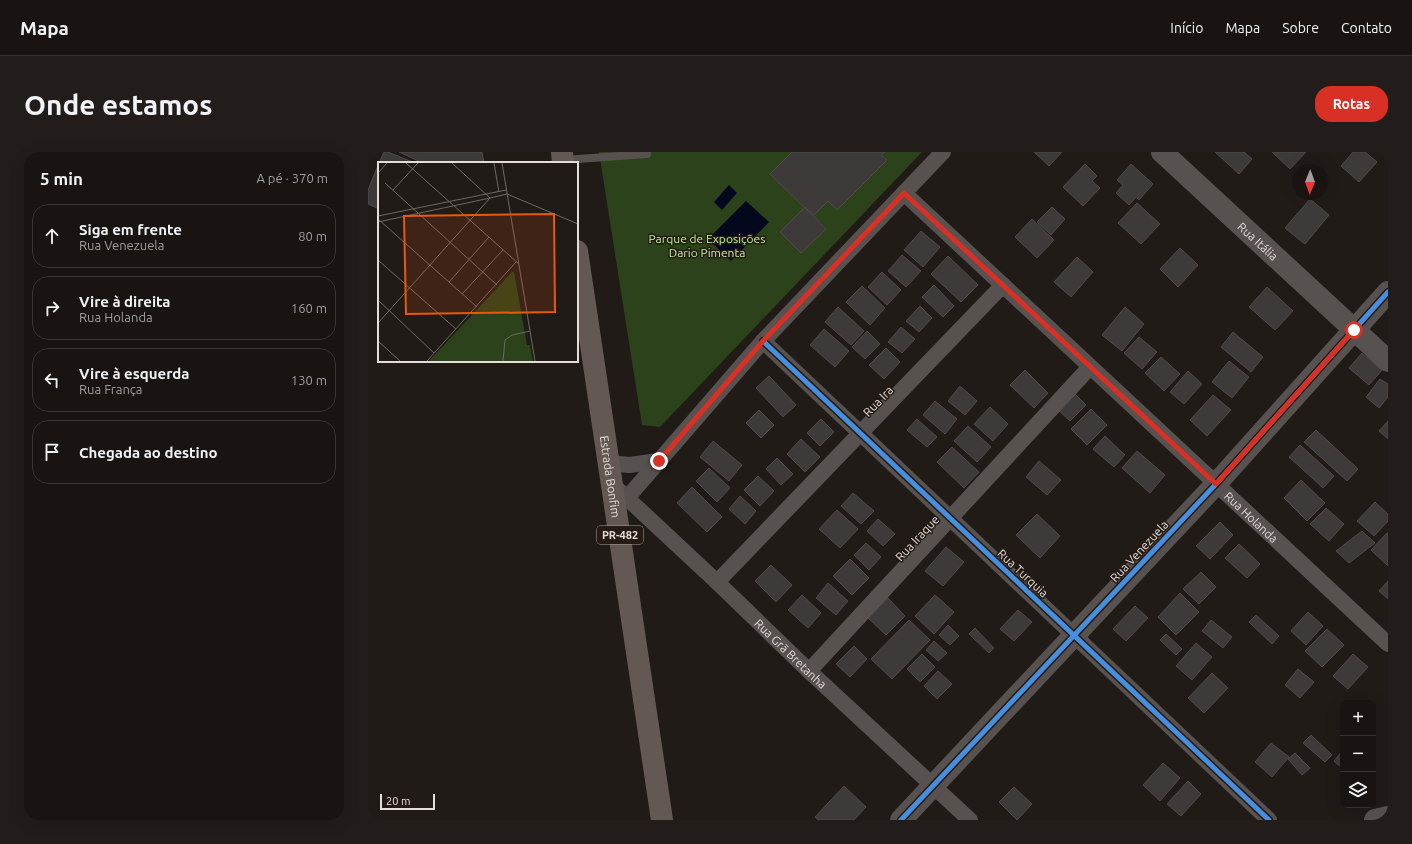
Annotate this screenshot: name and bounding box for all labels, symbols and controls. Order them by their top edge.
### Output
text: Mapa [20,17,69,39]
text: Início [1170,20,1203,36]
text: Mapa [1225,20,1260,36]
text: Sobre [1282,20,1319,36]
text: Contato [1341,20,1392,36]
button: Rotas [1315,86,1388,122]
text: Onde estamos [24,89,212,120]
inset map [378,162,578,362]
north arrow [1292,164,1328,200]
text: 5 min [40,169,83,188]
text: A pé · 370 m [256,171,328,185]
street label: Rua Itália [1236,219,1281,263]
text: Siga em frente [79,221,182,238]
icon: ahead [41,225,63,247]
text: 80 m [298,229,327,243]
park label: Parque de Exposições Dario Pimenta [649,232,765,259]
text: Rua Venezuela [79,238,164,252]
text: Vire à direita [79,293,171,310]
icon: right [41,297,63,319]
text: 160 m [291,301,327,315]
text: Rua Holanda [79,310,153,324]
route start [1345,321,1363,339]
text: Vire à esquerda [79,365,189,382]
icon: left [41,369,63,391]
text: 130 m [291,373,327,387]
text: Rua França [79,382,143,396]
street label: Rua Ira [860,383,896,419]
street label: Estrada Bonfim [598,435,623,518]
icon: arrive [41,441,63,463]
text: Chegada ao destino [79,444,218,461]
route end [650,452,668,470]
street label: Rua Holanda [1222,489,1281,545]
street label: Rua Iraque [893,513,941,563]
street label: Rua Venezuela [1107,518,1171,584]
road number: PR-482 [597,526,643,544]
street label: Rua Turquia [995,546,1051,600]
street label: Rua Grã Bretanha [752,616,829,691]
map controls [1340,700,1376,808]
button: + [1340,700,1376,736]
button: − [1340,736,1376,772]
button: layers [1340,772,1376,808]
scale bar [380,792,435,811]
text: 20 m [386,795,410,807]

